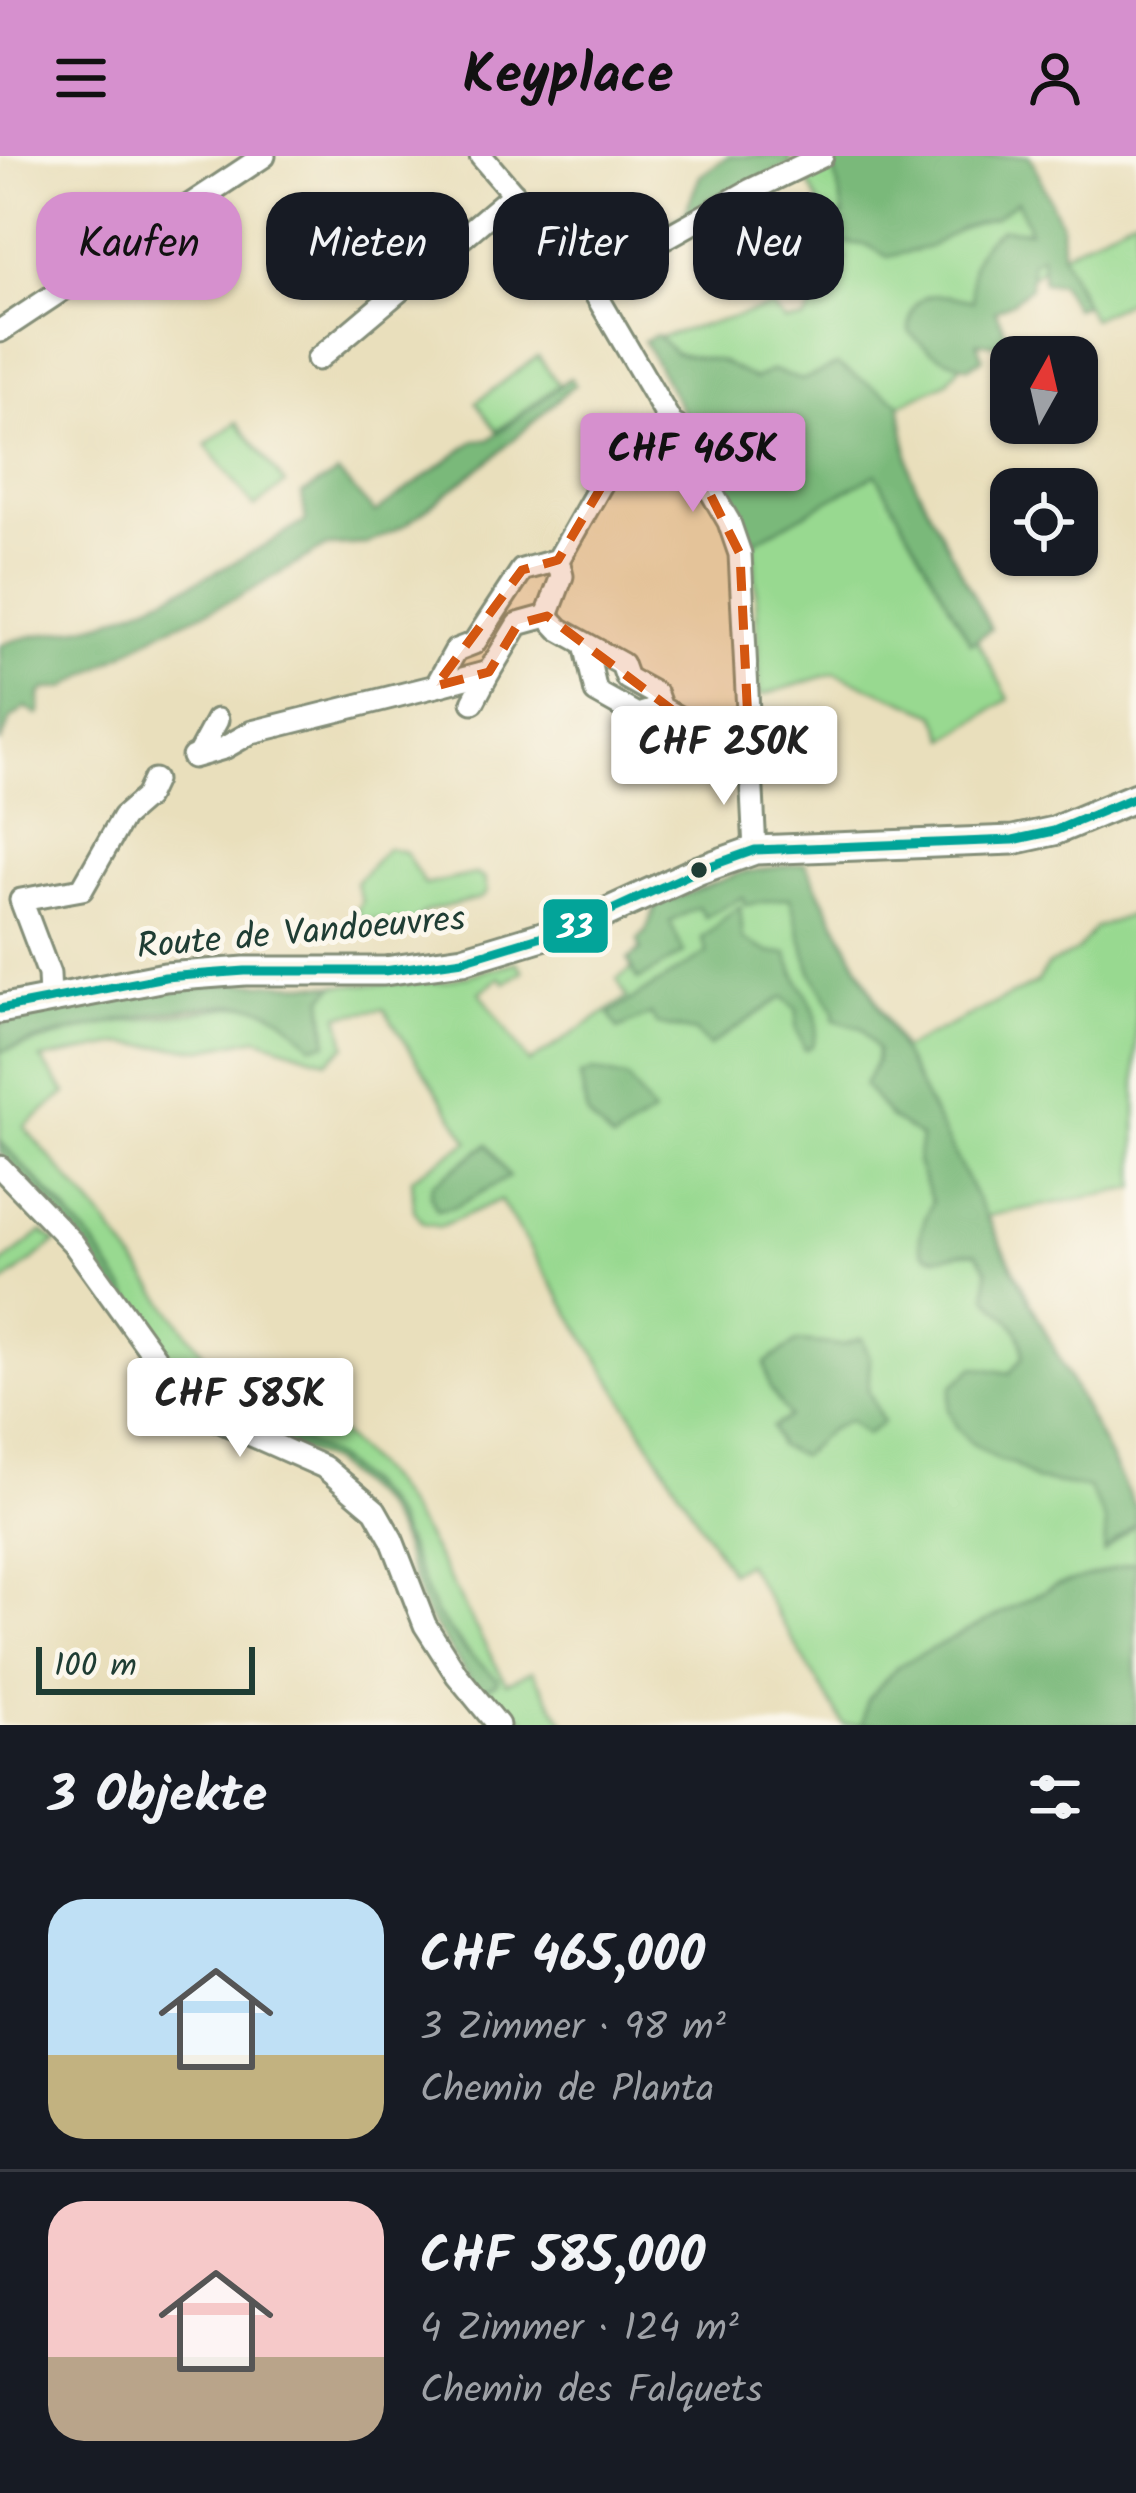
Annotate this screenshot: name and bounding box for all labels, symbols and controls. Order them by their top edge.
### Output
text: Keyplace [463,35,673,121]
icon: menu [48,45,114,111]
icon: person [1022,45,1088,111]
chip: Kaufen [36,192,242,300]
chip: Mieten [266,192,469,300]
chip: Filter [493,192,669,300]
chip: Neu [693,192,844,300]
north arrow [990,336,1098,444]
map controls [990,336,1098,576]
pin: CHF 465K [569,413,817,515]
text: CHF 465K [607,421,779,483]
button: locate [990,468,1098,576]
pin: CHF 250K [600,706,848,808]
text: CHF 250K [638,714,810,776]
unlabelled marker [688,859,710,881]
street label: Route de Vandoeuvres [134,891,468,977]
line badge: 33 [541,897,610,955]
text: 33 [556,903,593,956]
pin: CHF 585K [116,1358,364,1460]
text: CHF 585K [154,1366,326,1428]
scale bar [36,1641,255,1694]
text: 100 m [54,1641,137,1694]
text: 3 Objekte [48,1757,267,1838]
icon: filters [1022,1764,1088,1830]
text: CHF 465,000 [420,1917,705,1998]
icon: home [144,1947,288,2091]
text: 3 Zimmer · 98 m² [420,1998,726,2060]
text: Chemin de Planta [420,2060,714,2122]
text: CHF 585,000 [420,2218,706,2299]
icon: home [144,2249,288,2393]
text: 4 Zimmer · 124 m² [420,2299,739,2361]
text: Chemin des Falquets [420,2361,763,2423]

